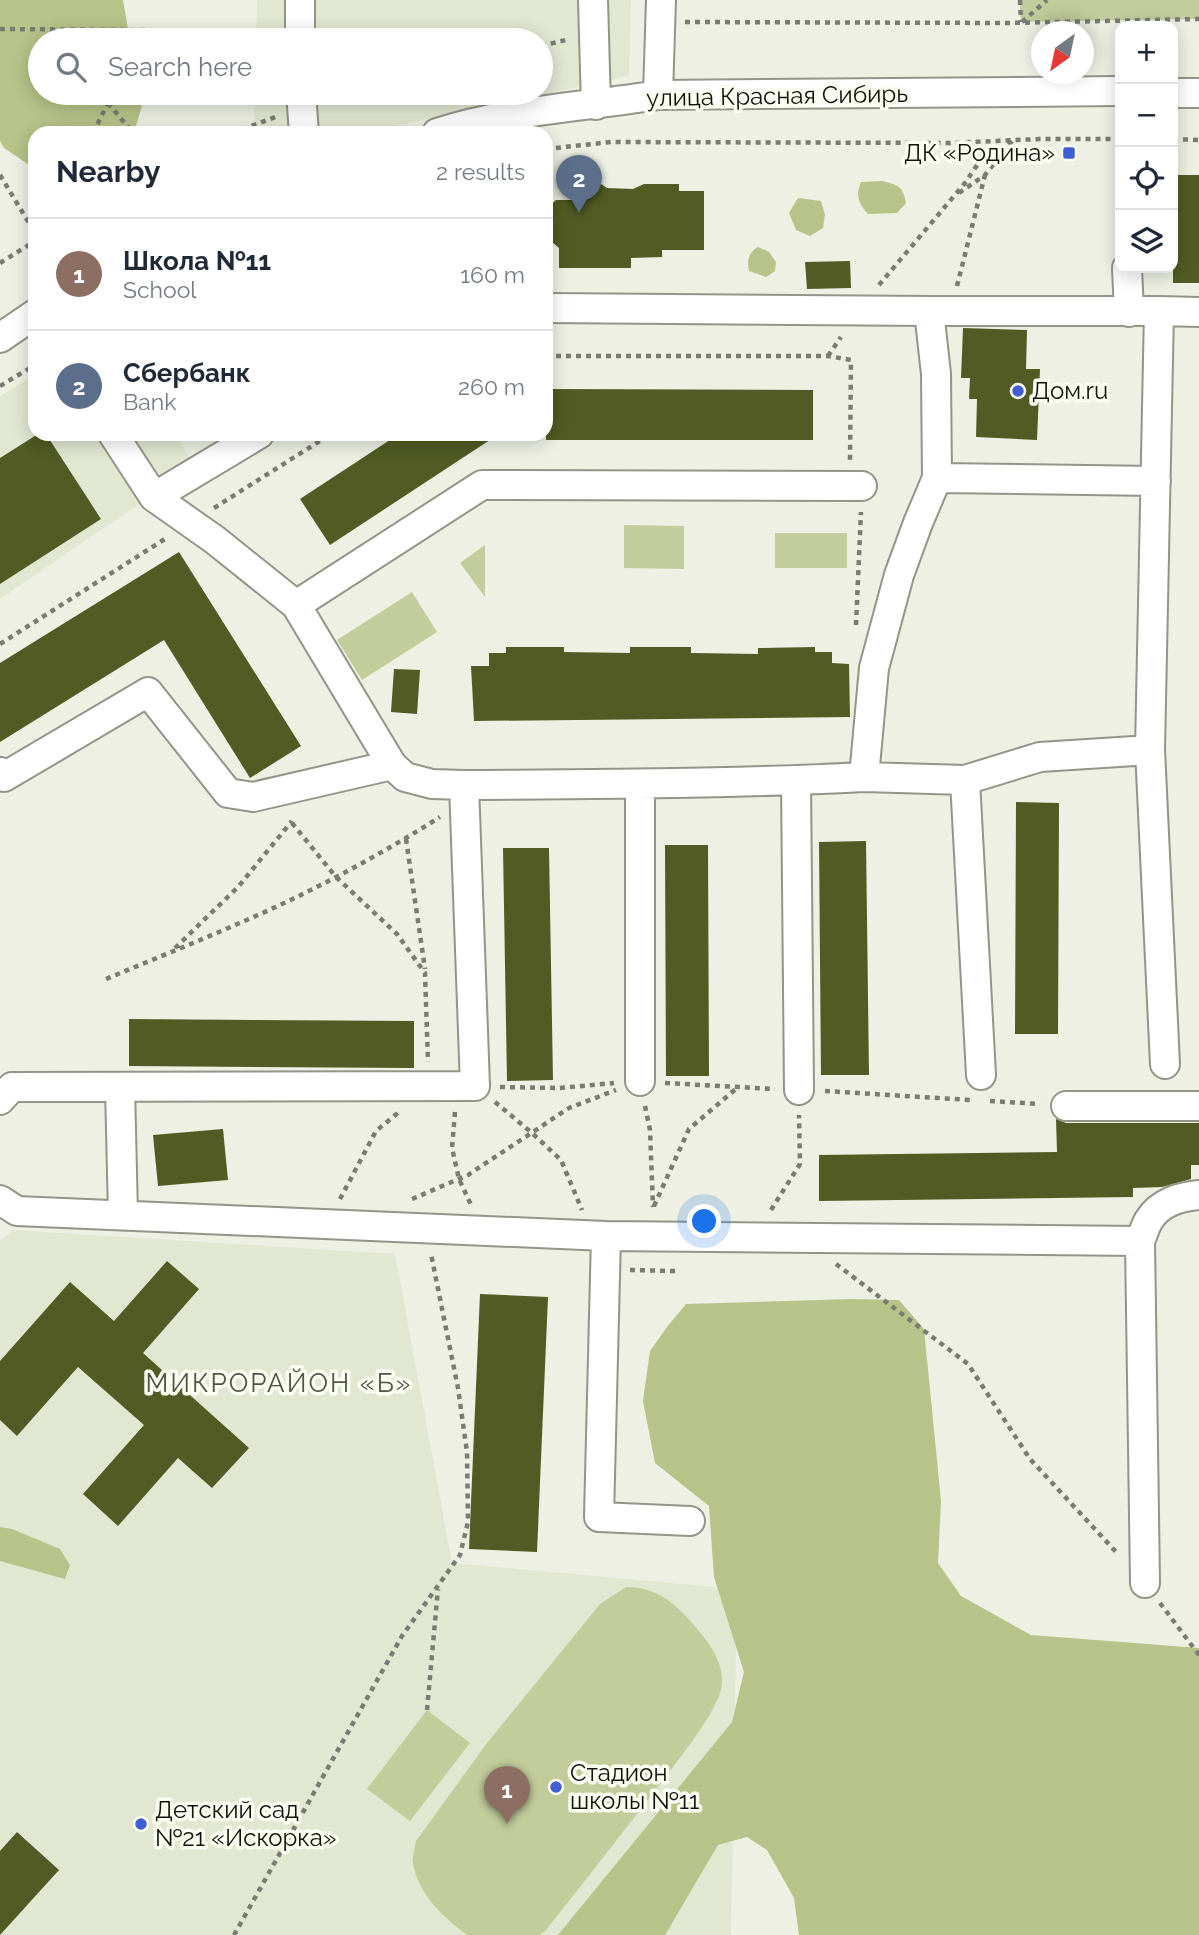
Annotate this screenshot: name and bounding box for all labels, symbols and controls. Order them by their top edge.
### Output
north arrow [1031,21,1094,84]
map controls [1115,21,1178,273]
button: + [1115,21,1178,84]
search box [28,28,553,105]
icon: search [52,48,90,86]
text: Search here [108,52,252,82]
street label: улица Красная Сибирь [646,79,908,112]
button: − [1115,84,1178,147]
place label: ДК «Родина» [904,138,1055,167]
marker: ДК «Родина» [1061,145,1077,161]
button: locate [1115,147,1178,210]
text: Nearby [56,154,160,189]
pin: 2 [556,155,602,213]
text: 2 results [436,158,525,185]
button: layers [1115,210,1178,273]
text: Школа №11 [123,246,271,276]
text: 1 [73,261,85,288]
text: 160 m [460,261,525,288]
text: School [123,276,197,303]
text: Сбербанк [123,358,250,388]
text: 2 [73,373,85,400]
text: 260 m [458,373,525,400]
place label: Дом.ru [1032,376,1108,405]
marker: Дом.ru [1010,383,1026,399]
text: Bank [123,388,176,415]
your location [687,1204,721,1238]
district label: МИКРОРАЙОН «Б» [145,1368,413,1398]
place label: Стадион школы №11 [570,1758,699,1815]
pin: 1 [484,1766,530,1824]
marker: Стадион школы №11 [548,1779,564,1795]
place label: Детский сад №21 «Искорка» [155,1795,337,1852]
marker: Детский сад №21 «Искорка» [133,1816,149,1832]

